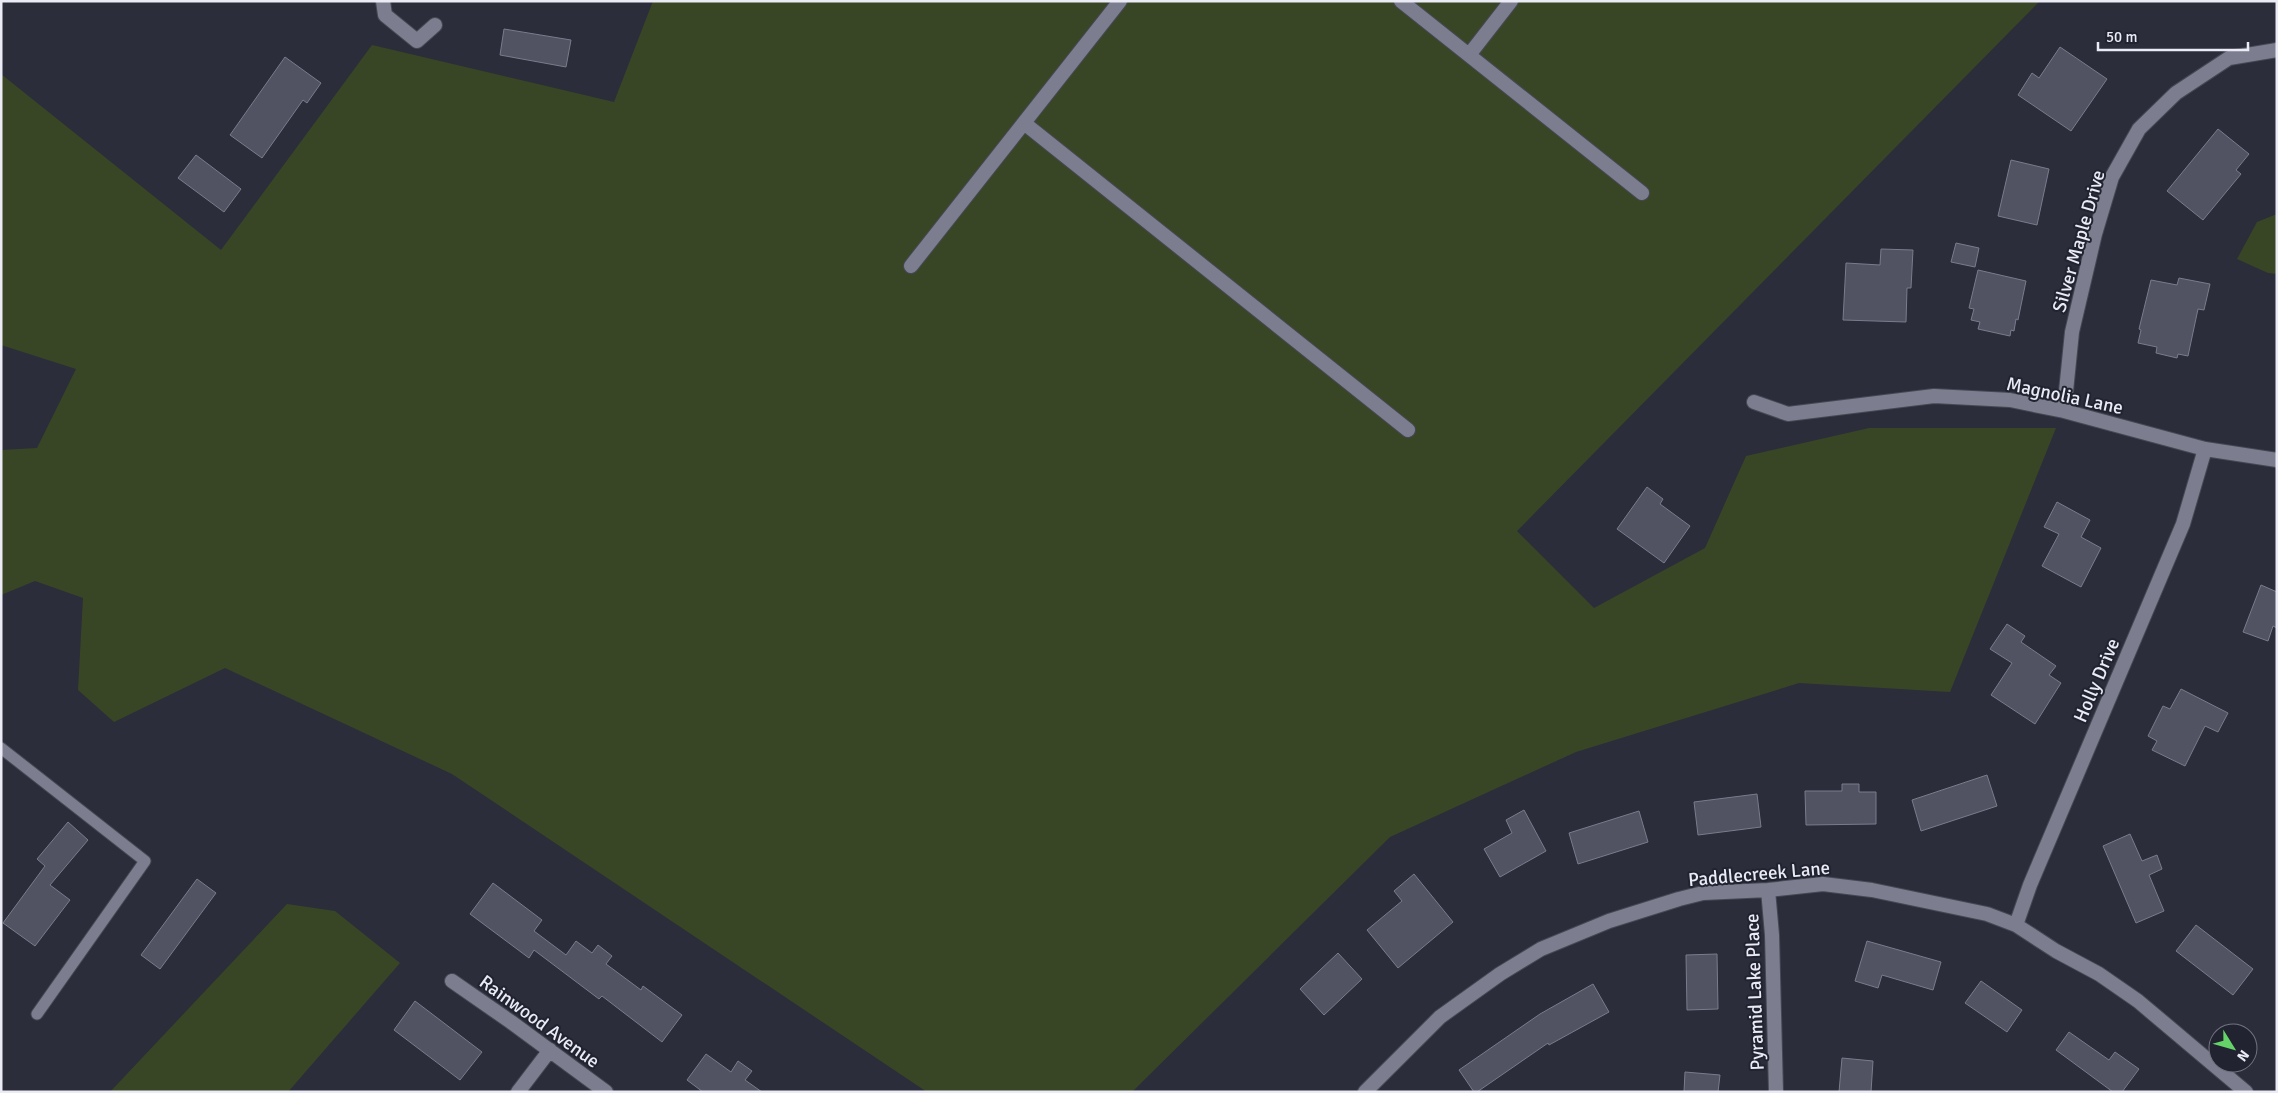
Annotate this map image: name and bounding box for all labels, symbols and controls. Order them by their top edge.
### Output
scale bar [2098,20,2248,52]
text: 50 m [2106,28,2137,46]
street label: Silver Maple Drive [2047,167,2111,315]
street label: Magnolia Lane [2004,372,2125,420]
street label: Holly Drive [2068,635,2125,726]
street label: Paddlecreek Lane [1687,856,1831,892]
street label: Pyramid Lake Place [1740,913,1770,1071]
street label: Rainwood Avenue [474,970,604,1074]
north arrow [2208,1023,2258,1073]
text: N [2233,1047,2253,1065]

